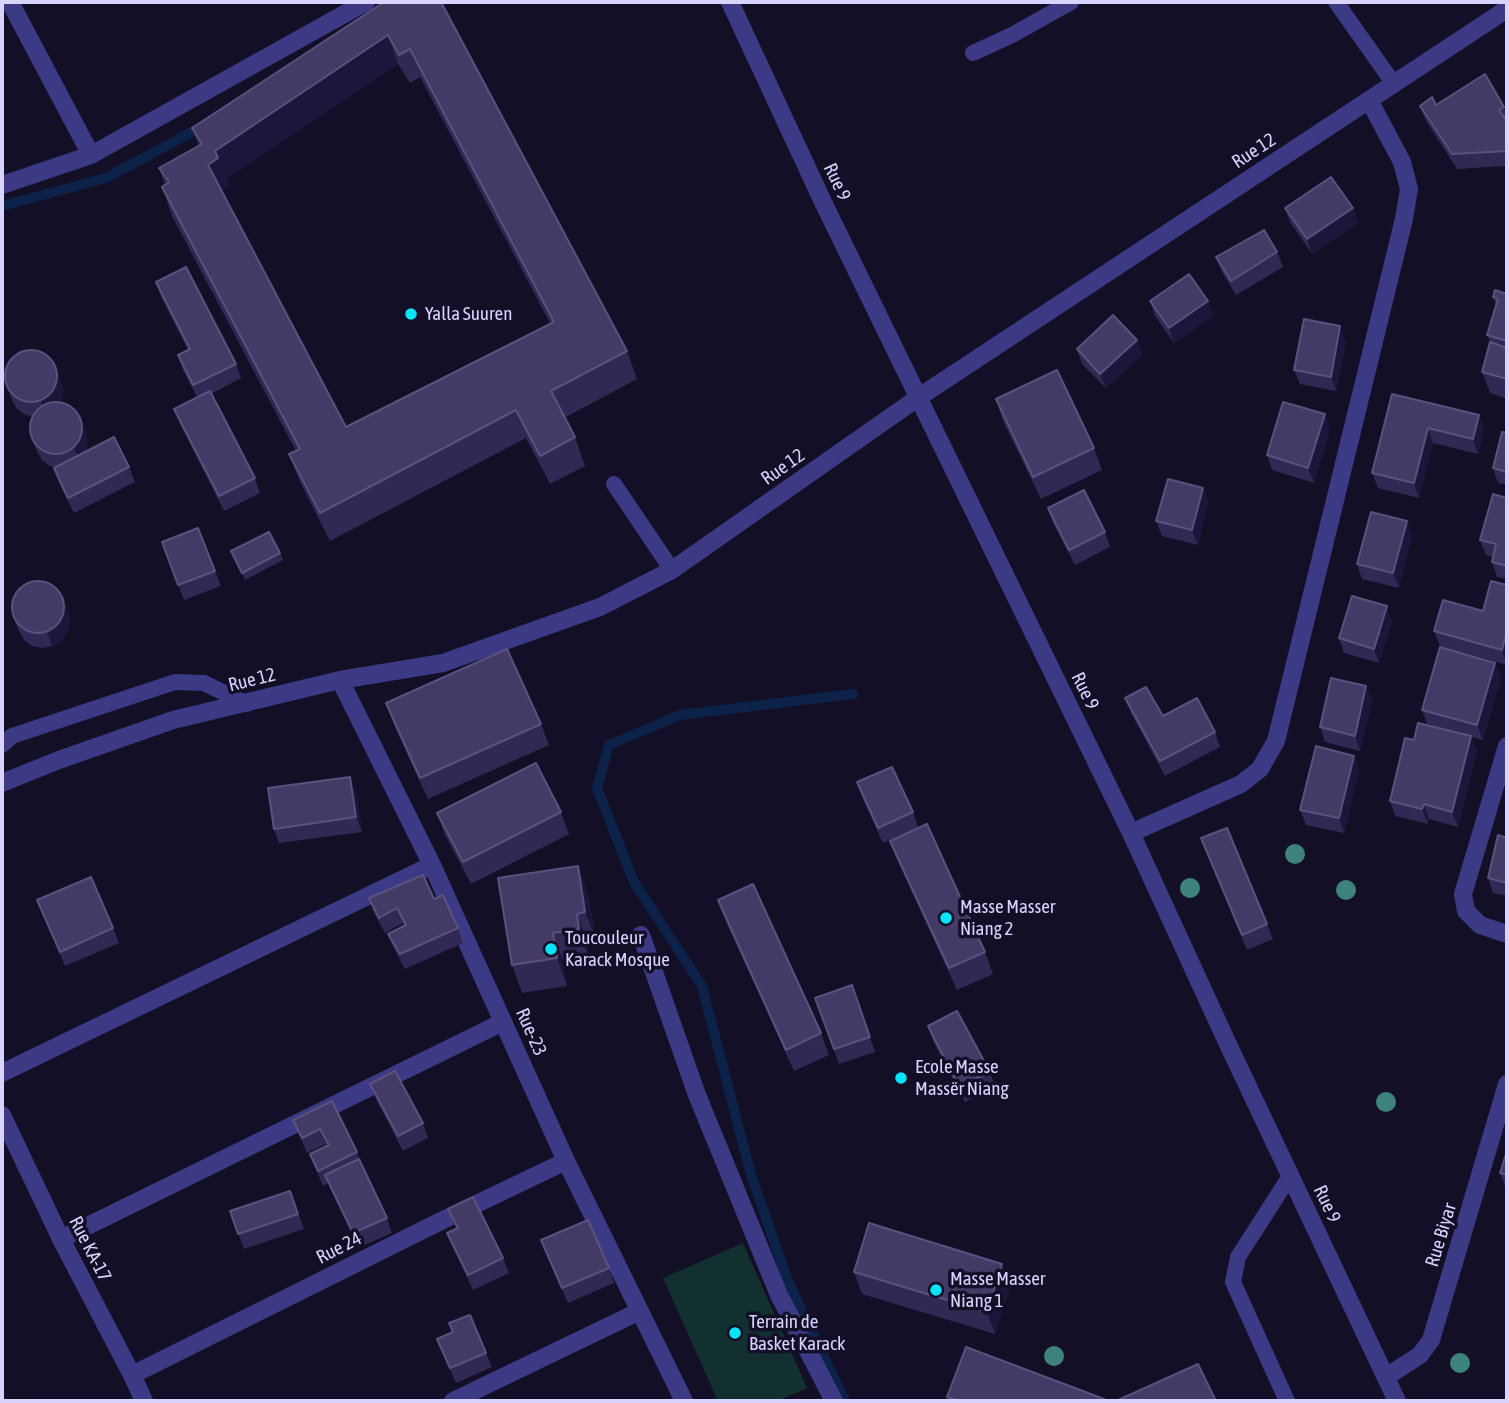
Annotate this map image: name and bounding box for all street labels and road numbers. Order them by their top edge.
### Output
street label: Rue 12 [1228,128,1280,174]
street label: Rue 9 [818,160,856,204]
street label: Rue 12 [757,444,809,490]
street label: Rue 12 [226,663,278,697]
street label: Rue 9 [1066,669,1104,713]
street label: Rue-23 [510,1005,552,1059]
street label: Rue 9 [1308,1182,1346,1226]
street label: Rue Biyar [1421,1200,1461,1270]
street label: Rue KA-17 [64,1213,116,1285]
street label: Rue 24 [313,1227,365,1269]

